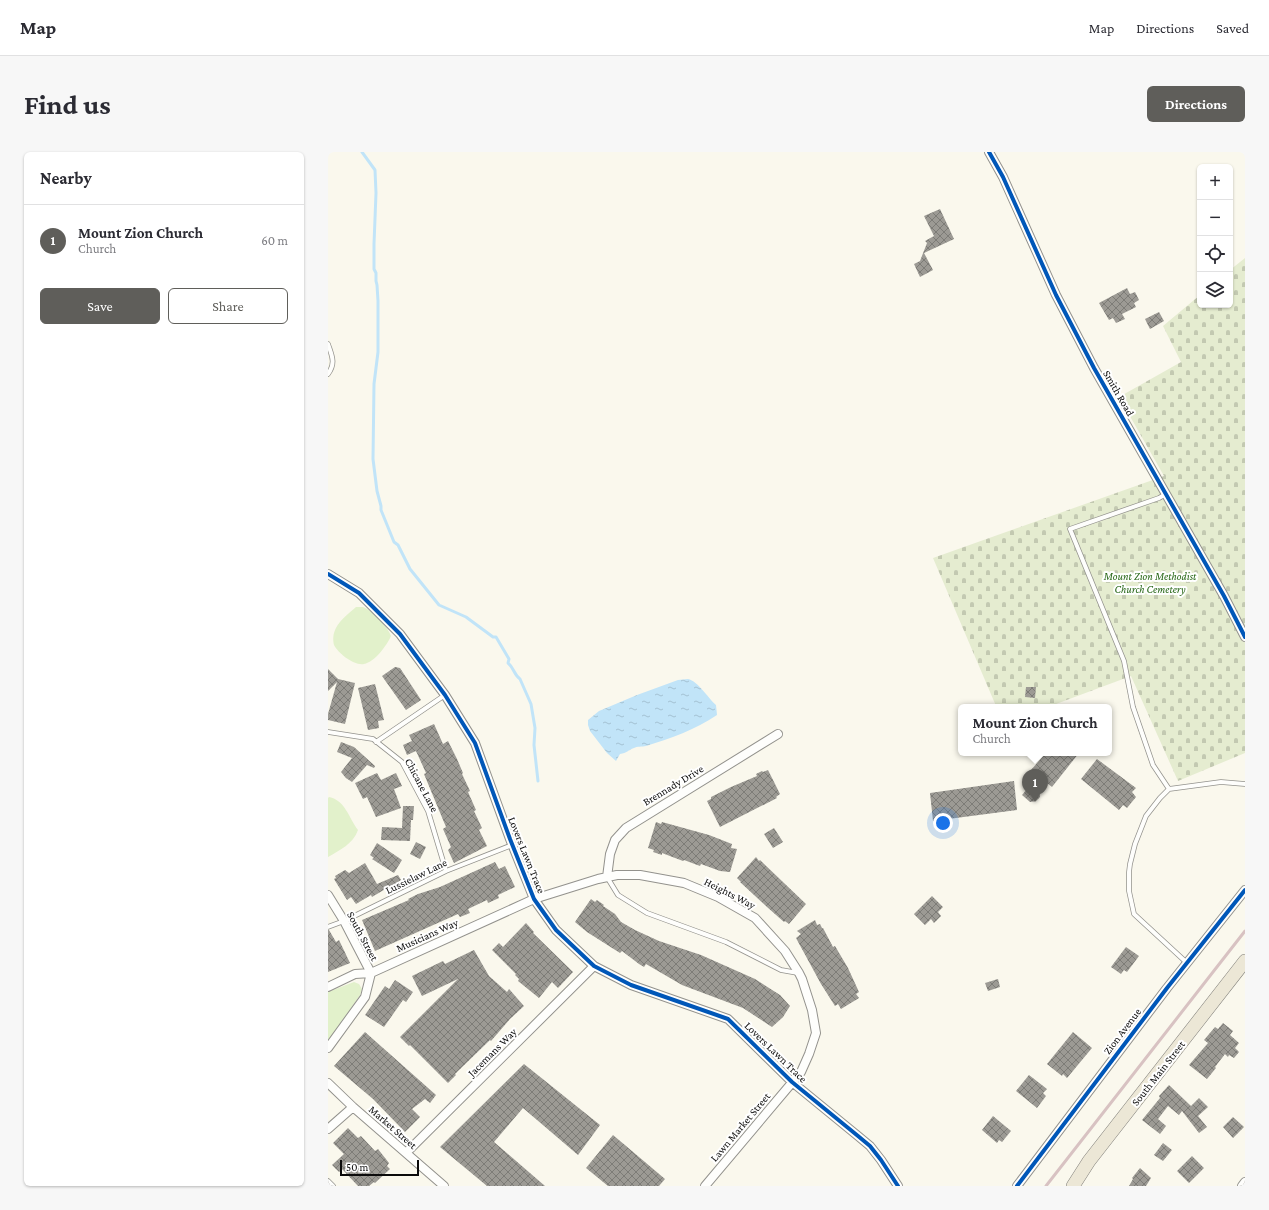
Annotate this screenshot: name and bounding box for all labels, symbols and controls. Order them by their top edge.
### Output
text: Map [20,17,56,38]
text: Map [1089,20,1114,36]
text: Directions [1136,20,1194,36]
text: Saved [1216,20,1249,36]
button: Directions [1147,86,1245,122]
text: Find us [24,89,111,120]
map controls [1197,164,1233,308]
button: + [1197,164,1233,200]
text: Nearby [40,169,92,188]
button: − [1197,200,1233,236]
text: Mount Zion Church [78,225,203,241]
text: 1 [51,233,55,248]
text: 60 m [261,233,288,248]
button: locate [1197,236,1233,272]
text: Church [78,241,116,256]
button: layers [1197,272,1233,308]
button: Save [40,288,160,324]
button: Share [168,288,288,324]
street label: Smith Road [1101,368,1137,418]
park label: Mount Zion Methodist Church Cemetery [1103,570,1197,596]
popup [958,704,1112,756]
text: Mount Zion Church [972,715,1098,731]
text: Church [972,731,1011,746]
street label: Chicane Lane [403,756,441,814]
street label: Brennady Drive [641,762,706,809]
pin: 1 [1022,769,1048,802]
your location [933,813,953,833]
street label: Lovers Lawn Trace [506,815,548,895]
street label: Lussielaw Lane [383,856,449,896]
street label: Heights Way [702,875,758,912]
street label: South Street [345,909,381,963]
street label: Musicians Way [394,916,461,955]
street label: Zion Avenue [1101,1006,1143,1056]
street label: Lovers Lawn Trace [742,1019,810,1085]
street label: Jacemans Way [465,1025,520,1080]
street label: South Main Street [1129,1038,1187,1108]
street label: Lawn Market Street [708,1090,773,1164]
street label: Market Street [367,1103,420,1151]
scale bar [340,1158,419,1177]
text: 50 m [346,1161,368,1173]

